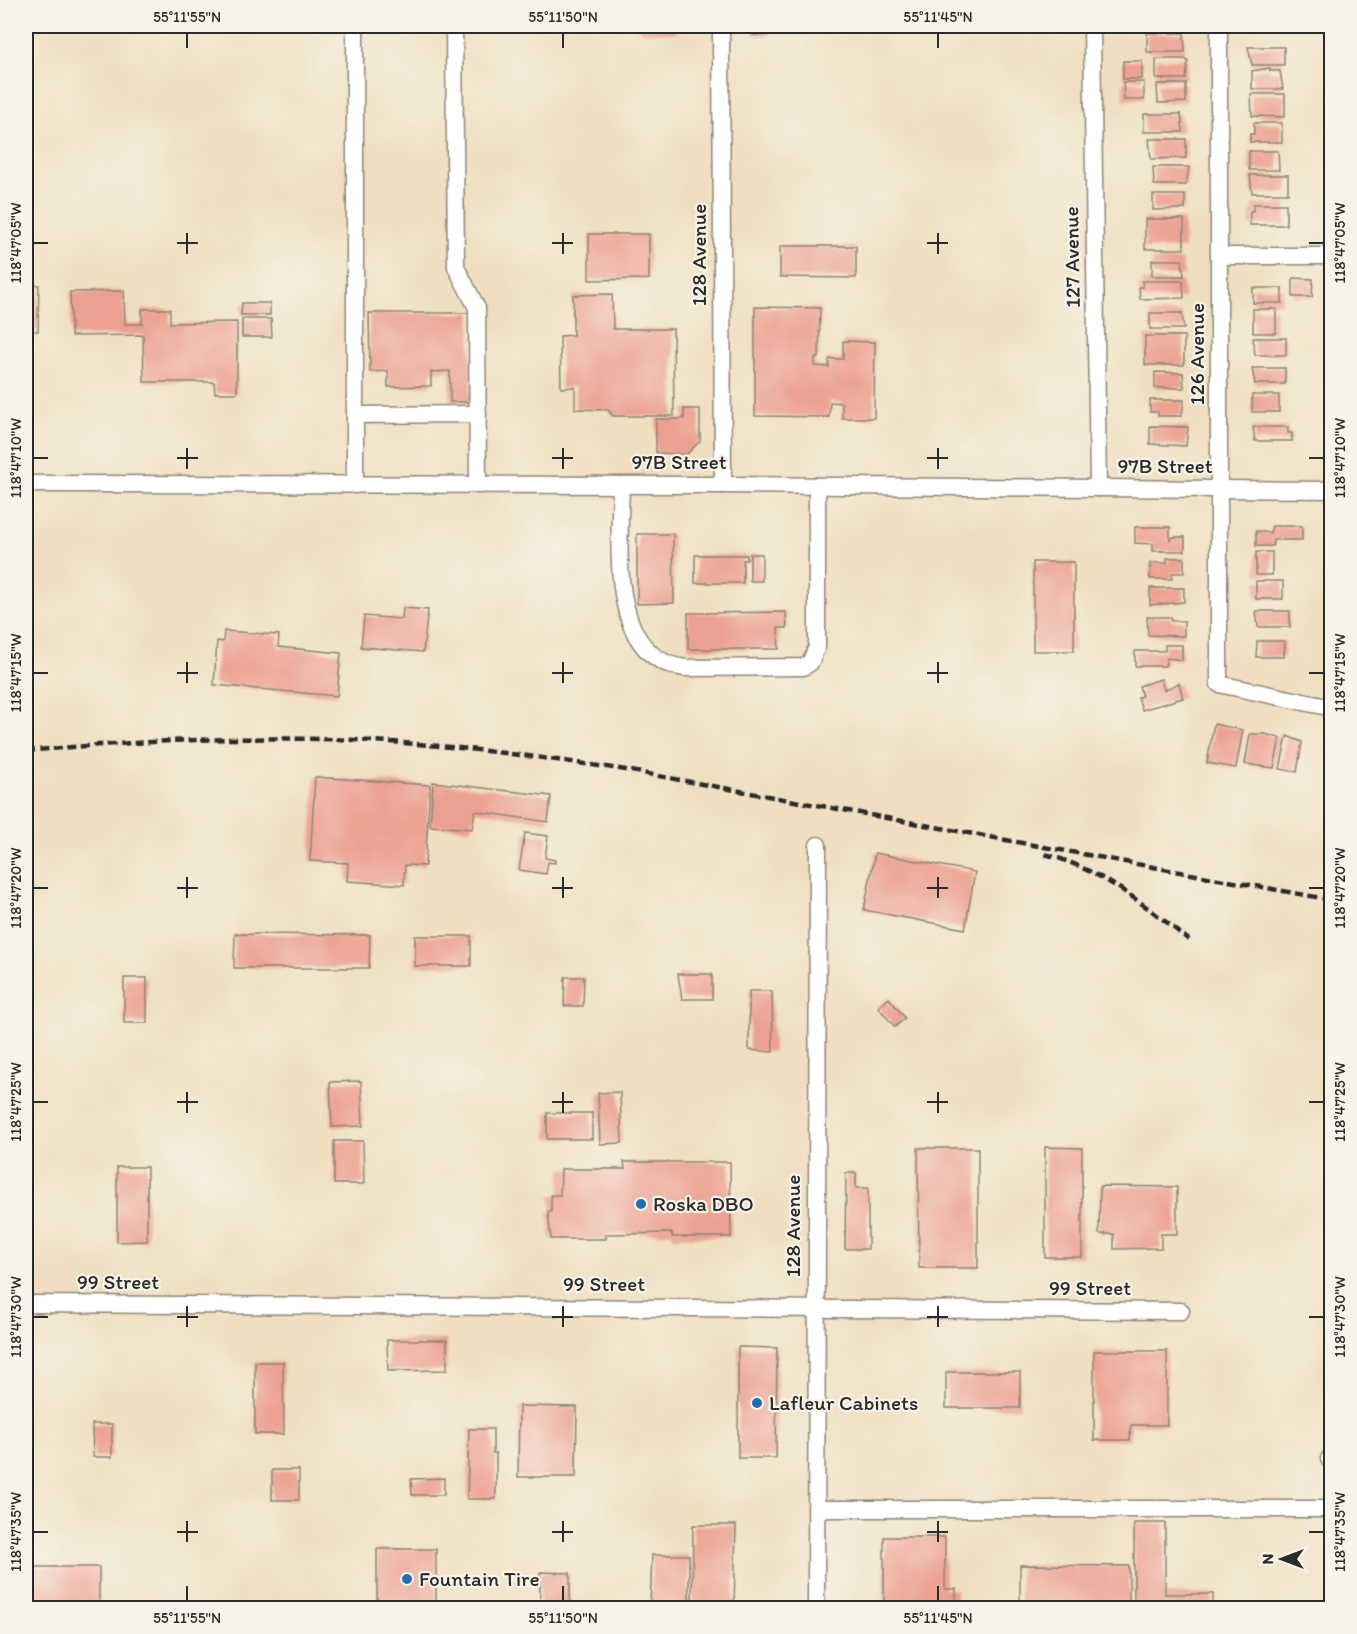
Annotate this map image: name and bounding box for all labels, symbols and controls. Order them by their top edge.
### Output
text: 55°11'55"N [153,8,221,26]
text: 55°11'50"N [528,8,598,26]
text: 55°11'45"N [903,8,973,26]
text: 118°47'05"W [7,202,25,284]
text: 118°47'05"W [1331,202,1349,284]
street label: 128 Avenue [686,204,711,306]
street label: 127 Avenue [1058,206,1085,308]
street label: 126 Avenue [1184,303,1209,405]
text: 118°47'10"W [7,418,25,498]
text: 118°47'10"W [1331,418,1349,498]
street label: 97B Street [631,449,727,474]
street label: 97B Street [1117,453,1213,478]
text: 118°47'15"W [7,633,25,712]
text: 118°47'15"W [1331,633,1349,712]
text: 118°47'20"W [7,847,25,929]
text: 118°47'20"W [1331,847,1349,929]
text: 118°47'25"W [7,1062,25,1142]
text: 118°47'25"W [1331,1062,1349,1142]
street label: 128 Avenue [780,1175,805,1277]
place label: Roska DBO [653,1191,754,1216]
marker: Roska DBO [634,1197,648,1211]
street label: 99 Street [77,1269,159,1294]
street label: 99 Street [563,1271,645,1296]
street label: 99 Street [1049,1275,1131,1300]
text: 118°47'30"W [7,1276,25,1358]
text: 118°47'30"W [1331,1276,1349,1358]
place label: Lafleur Cabinets [769,1390,918,1415]
marker: Lafleur Cabinets [750,1396,764,1410]
text: 118°47'35"W [7,1492,25,1572]
text: 118°47'35"W [1331,1492,1349,1572]
north arrow [1252,1529,1312,1589]
text: N [1258,1554,1277,1564]
place label: Fountain Tire [419,1566,540,1591]
marker: Fountain Tire [400,1572,414,1586]
text: 55°11'55"N [153,1609,221,1627]
text: 55°11'50"N [528,1609,598,1627]
text: 55°11'45"N [903,1609,973,1627]

